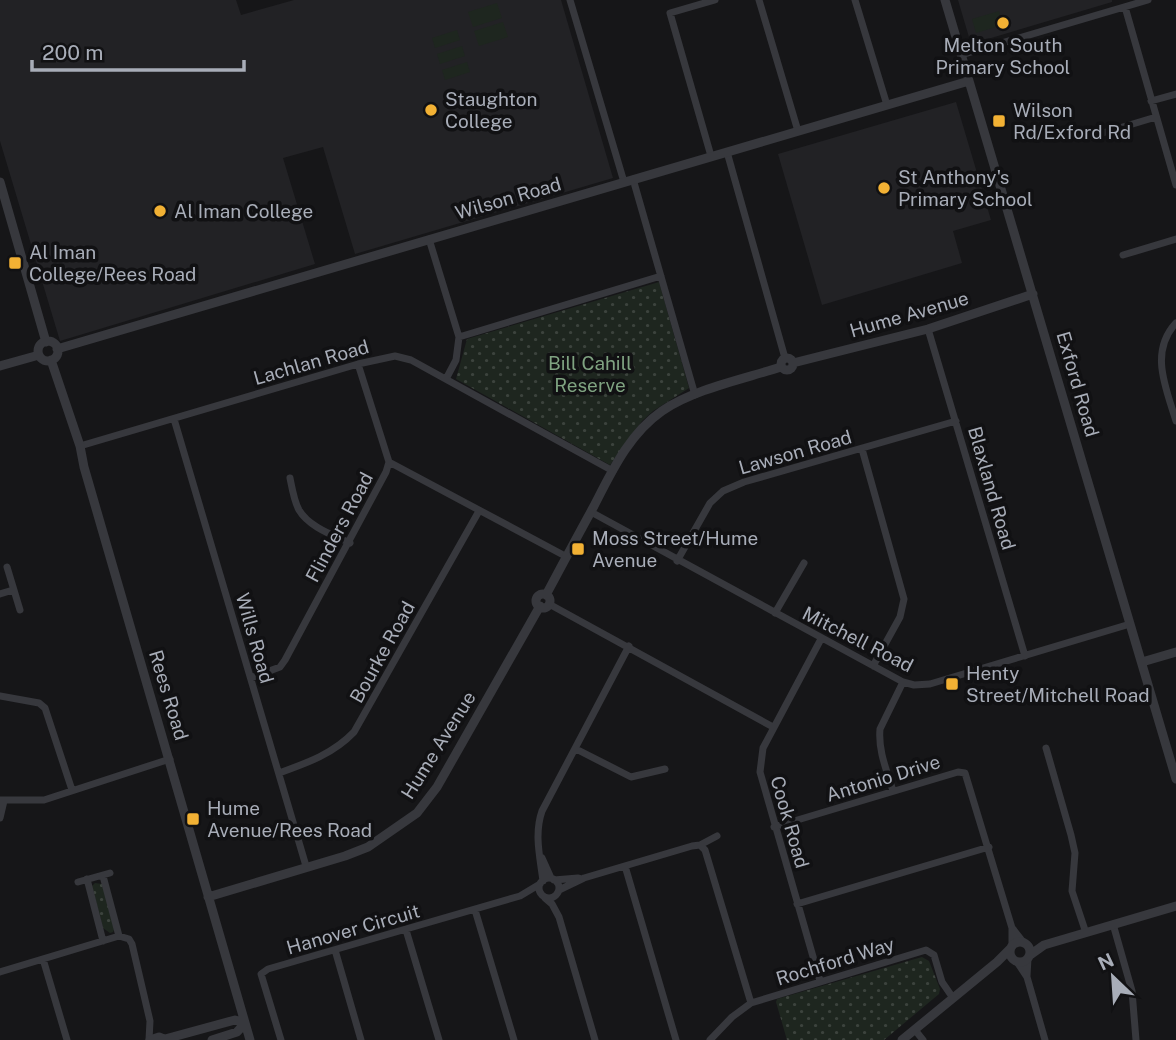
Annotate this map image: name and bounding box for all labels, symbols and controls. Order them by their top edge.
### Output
marker: Melton South Primary School [995,15,1011,31]
scale bar [32,28,243,72]
place label: Melton South Primary School [936,34,1070,78]
text: 200 m [42,40,103,65]
place label: Staughton College [445,88,537,132]
place label: Wilson Rd/Exford Rd [1013,99,1131,143]
marker: Staughton College [423,102,439,118]
marker: Wilson Rd/Exford Rd [991,113,1007,129]
place label: St Anthony's Primary School [898,166,1033,210]
street label: Wilson Road [452,172,564,224]
marker: St Anthony's Primary School [876,180,892,196]
place label: Al Iman College [174,200,313,222]
marker: Al Iman College [152,203,168,219]
place label: Al Iman College/Rees Road [29,241,196,285]
marker: Al Iman College/Rees Road [7,255,23,271]
street label: Hume Avenue [847,287,971,341]
street label: Exford Road [1052,329,1104,439]
street label: Lachlan Road [251,335,371,389]
park label: Bill Cahill Reserve [548,352,632,396]
street label: Blaxland Road [964,424,1020,552]
street label: Lawson Road [736,425,854,479]
street label: Flinders Road [301,468,377,586]
place label: Moss Street/Hume Avenue [592,527,758,571]
marker: Moss Street/Hume Avenue [570,541,586,557]
street label: Wills Road [232,590,278,686]
street label: Bourke Road [345,597,419,707]
street label: Mitchell Road [799,602,917,676]
street label: Rees Road [145,647,193,743]
place label: Henty Street/Mitchell Road [966,662,1150,706]
marker: Henty Street/Mitchell Road [944,676,960,692]
street label: Hume Avenue [396,687,480,803]
street label: Antonio Drive [823,750,943,806]
street label: Cook Road [766,773,814,871]
place label: Hume Avenue/Rees Road [207,797,372,841]
marker: Hume Avenue/Rees Road [185,811,201,827]
street label: Hanover Circuit [284,899,422,959]
street label: Rochford Way [773,933,897,989]
north arrow [1078,942,1148,1012]
text: N [1094,948,1117,975]

